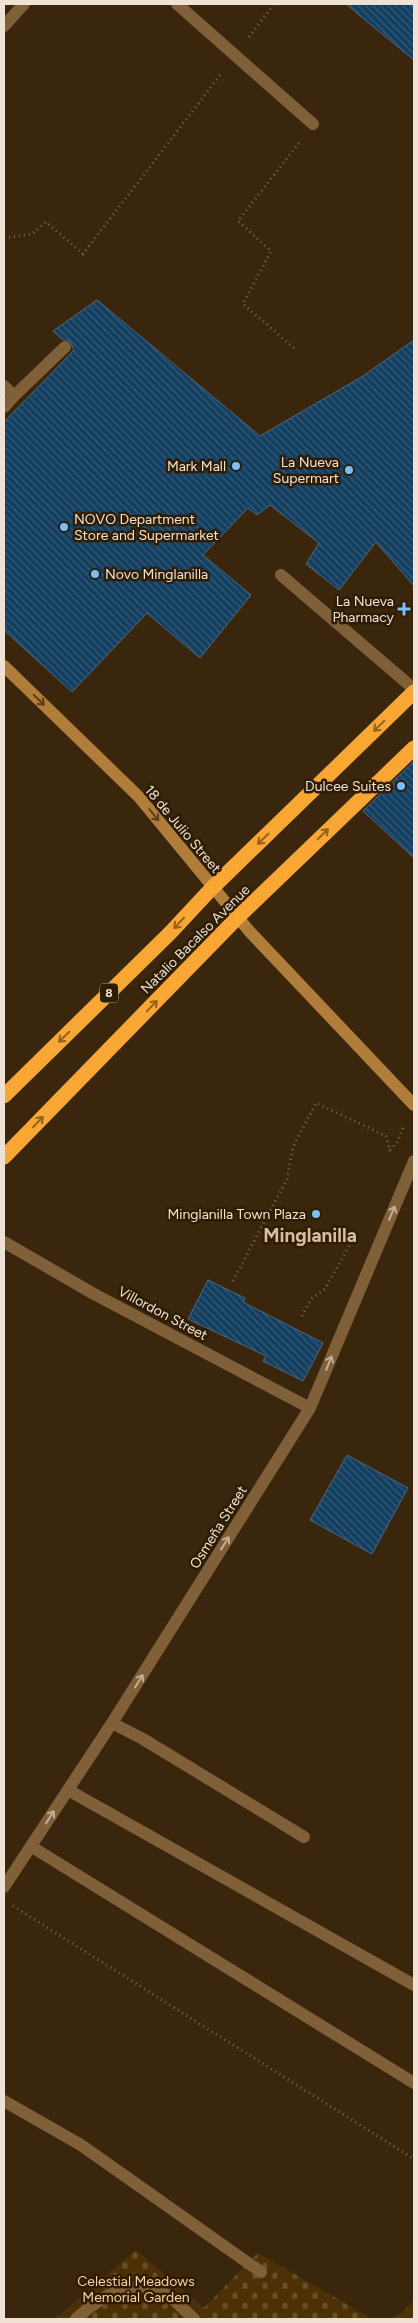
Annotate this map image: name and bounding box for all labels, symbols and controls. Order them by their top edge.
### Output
place label: La Nueva Supermart [273,454,339,487]
place label: Mark Mall [167,458,226,475]
marker: Mark Mall [230,460,242,472]
marker: La Nueva Supermart [343,464,355,476]
place label: NOVO Department Store and Supermarket [74,511,219,544]
marker: NOVO Department Store and Supermarket [58,521,70,533]
place label: Novo Minglanilla [105,566,208,583]
marker: Novo Minglanilla [89,568,101,580]
place label: La Nueva Pharmacy [332,593,395,626]
marker: La Nueva Pharmacy [398,603,410,615]
one-way arrow [33,694,45,706]
one-way arrow [373,720,386,732]
place label: Dulcee Suites [305,778,391,795]
marker: Dulcee Suites [395,780,407,792]
street label: 18 de Julio Street [141,782,224,877]
one-way arrow [148,808,159,821]
one-way arrow [317,828,329,840]
one-way arrow [256,833,269,845]
street label: Natalio Bacalso Avenue [137,881,254,997]
one-way arrow [173,917,185,930]
road number: 8 [100,984,118,1002]
one-way arrow [145,1000,158,1012]
one-way arrow [58,1031,70,1043]
one-way arrow [32,1116,44,1128]
place label: Minglanilla Town Plaza [167,1206,306,1223]
one-way arrow [389,1206,398,1221]
marker: Minglanilla Town Plaza [310,1208,322,1220]
district label: Minglanilla [263,1224,357,1247]
street label: Villordon Street [115,1283,210,1344]
one-way arrow [325,1356,334,1371]
street label: Osmeña Street [186,1483,251,1572]
one-way arrow [221,1537,231,1551]
one-way arrow [134,1674,144,1688]
one-way arrow [46,1811,56,1825]
park label: Celestial Meadows Memorial Garden [77,2273,195,2306]

